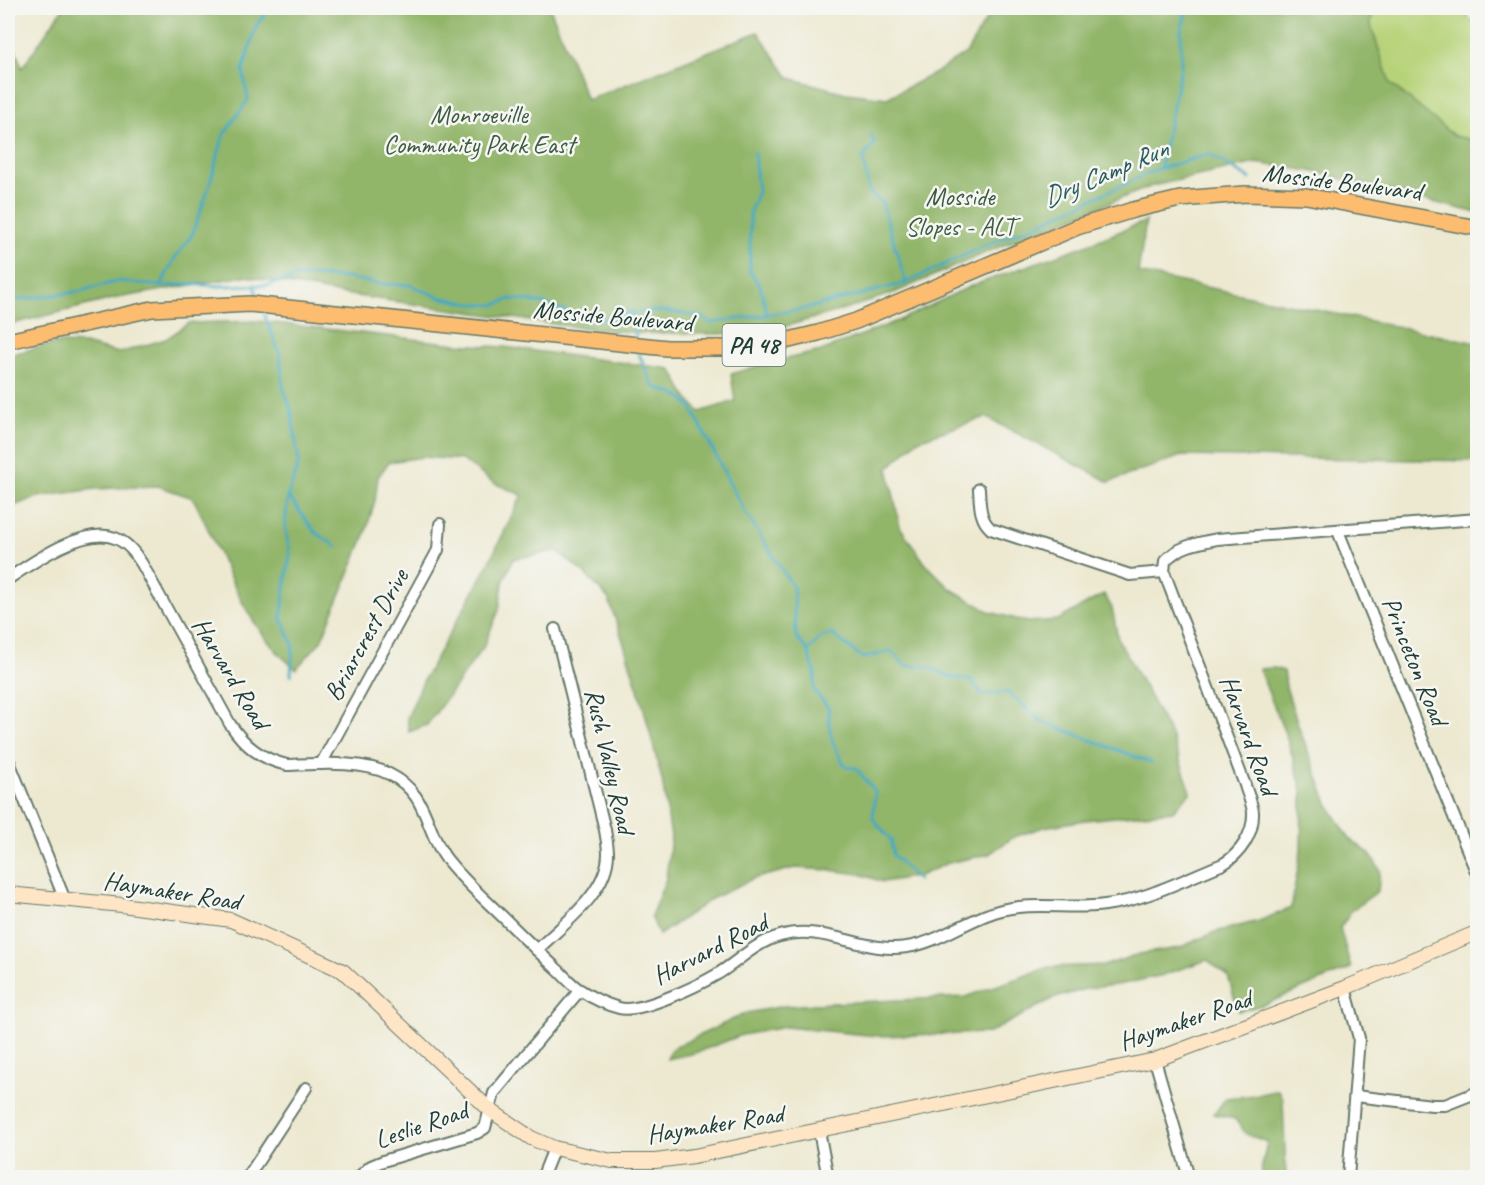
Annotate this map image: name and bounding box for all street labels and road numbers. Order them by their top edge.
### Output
street label: Mosside Boulevard [1261,156,1427,209]
street label: Mosside Boulevard [532,293,698,340]
road number: PA 48 [722,324,786,366]
street label: Briarcrest Drive [316,562,416,707]
street label: Princeton Road [1374,592,1457,734]
street label: Harvard Road [185,611,279,738]
street label: Harvard Road [1212,671,1287,803]
street label: Rush Valley Road [577,685,644,840]
street label: Haymaker Road [101,864,246,919]
street label: Harvard Road [647,904,776,992]
street label: Haymaker Road [1114,981,1259,1058]
street label: Leslie Road [370,1093,475,1156]
street label: Haymaker Road [644,1096,789,1151]

